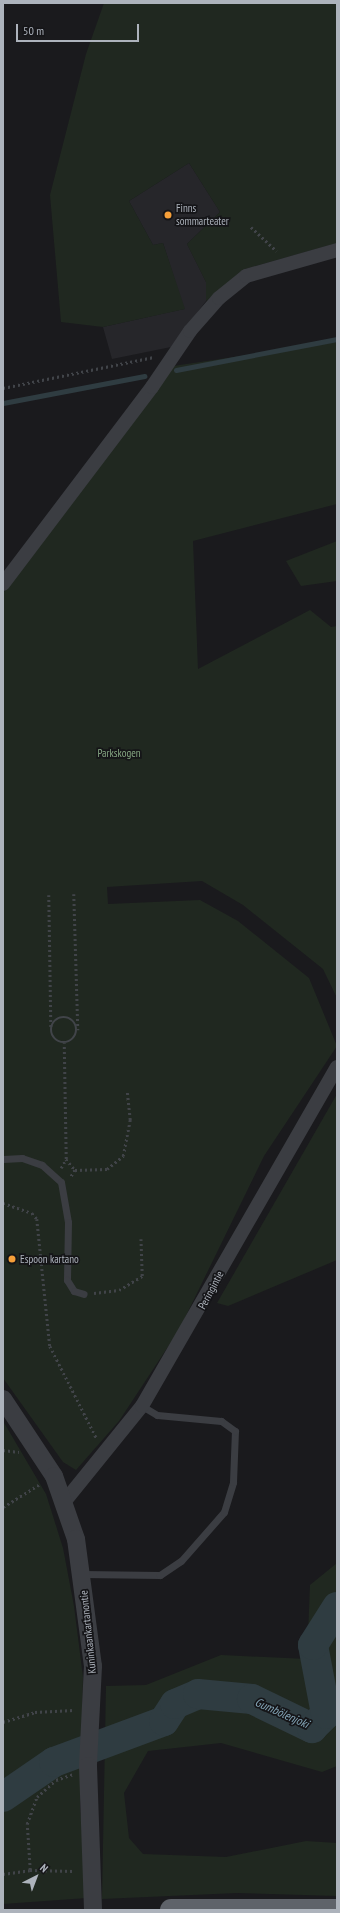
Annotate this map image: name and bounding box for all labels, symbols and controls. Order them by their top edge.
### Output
scale bar [18,16,141,42]
text: 50 m [23,23,44,38]
place label: Finns sommarteater [176,202,229,228]
marker: Finns sommarteater [163,210,173,220]
park label: Parkskogen [97,746,141,760]
place label: Espoon kartano [20,1252,79,1266]
marker: Espoon kartano [7,1254,17,1264]
street label: Peringintie [195,1269,227,1311]
street label: Kuninkaankartanontie [77,1590,99,1674]
water label: Gumbölenjoki [253,1695,311,1731]
north arrow [16,1857,56,1897]
text: N [37,1861,51,1875]

